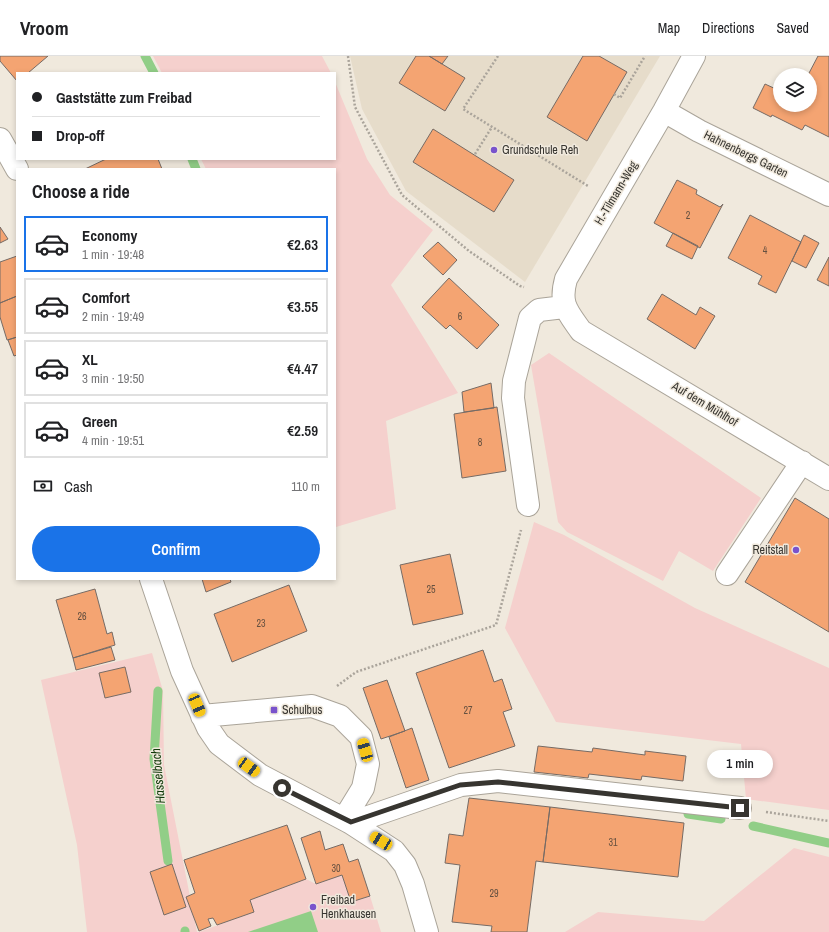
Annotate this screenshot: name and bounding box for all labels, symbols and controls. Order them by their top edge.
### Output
text: Vroom [20,15,69,41]
text: Map [658,19,680,37]
text: Directions [702,19,754,37]
text: Saved [776,19,809,37]
map controls [773,68,817,112]
button: layers [773,68,817,112]
text: Gaststätte zum Freibad [56,87,192,108]
text: Drop-off [56,125,105,146]
street label: Hahnenbergs Garten [701,127,791,181]
place label: Grundschule Reh [502,142,579,158]
marker: Grundschule Reh [489,145,499,155]
street label: H.-Tilmann-Weg [591,158,642,228]
text: Choose a ride [32,179,130,204]
house number: 2 [686,209,691,222]
text: Economy [82,225,137,246]
icon: car [34,226,70,262]
text: €2.63 [287,234,318,255]
house number: 4 [763,244,768,257]
text: 1 min · 19:48 [82,246,144,263]
text: Comfort [82,287,130,308]
icon: car [34,288,70,324]
text: €3.55 [287,296,318,317]
text: 2 min · 19:49 [82,308,144,325]
house number: 6 [458,310,463,323]
text: XL [82,349,98,370]
icon: car [34,350,70,386]
text: €4.47 [287,358,318,379]
text: 3 min · 19:50 [82,370,144,387]
street label: Auf dem Mühlhof [668,377,741,430]
text: Green [82,411,118,432]
icon: car [34,412,70,448]
text: €2.59 [287,420,318,441]
text: 4 min · 19:51 [82,432,144,449]
house number: 8 [478,436,483,449]
icon: cash [32,475,54,497]
text: Cash [64,476,93,497]
text: 110 m [291,478,320,495]
button: Confirm [32,526,320,572]
place label: Reitstall [752,542,788,558]
marker: Reitstall [791,545,801,555]
house number: 25 [426,583,436,596]
house number: 26 [77,610,87,623]
house number: 23 [256,617,266,630]
car [187,692,207,718]
place label: Schulbus [282,702,323,718]
house number: 27 [463,704,473,717]
marker: Schulbus [269,705,279,715]
car [356,737,374,763]
water label: Hasselbach [147,747,169,804]
callout: 1 min [707,750,773,778]
car [236,755,262,779]
text: 1 min [726,755,754,772]
route start [273,779,291,797]
route end [731,799,749,817]
car [368,830,394,852]
house number: 31 [608,836,618,849]
house number: 30 [331,862,341,875]
house number: 29 [489,887,499,900]
place label: Freibad Henkhausen [321,892,376,922]
marker: Freibad Henkhausen [308,902,318,912]

